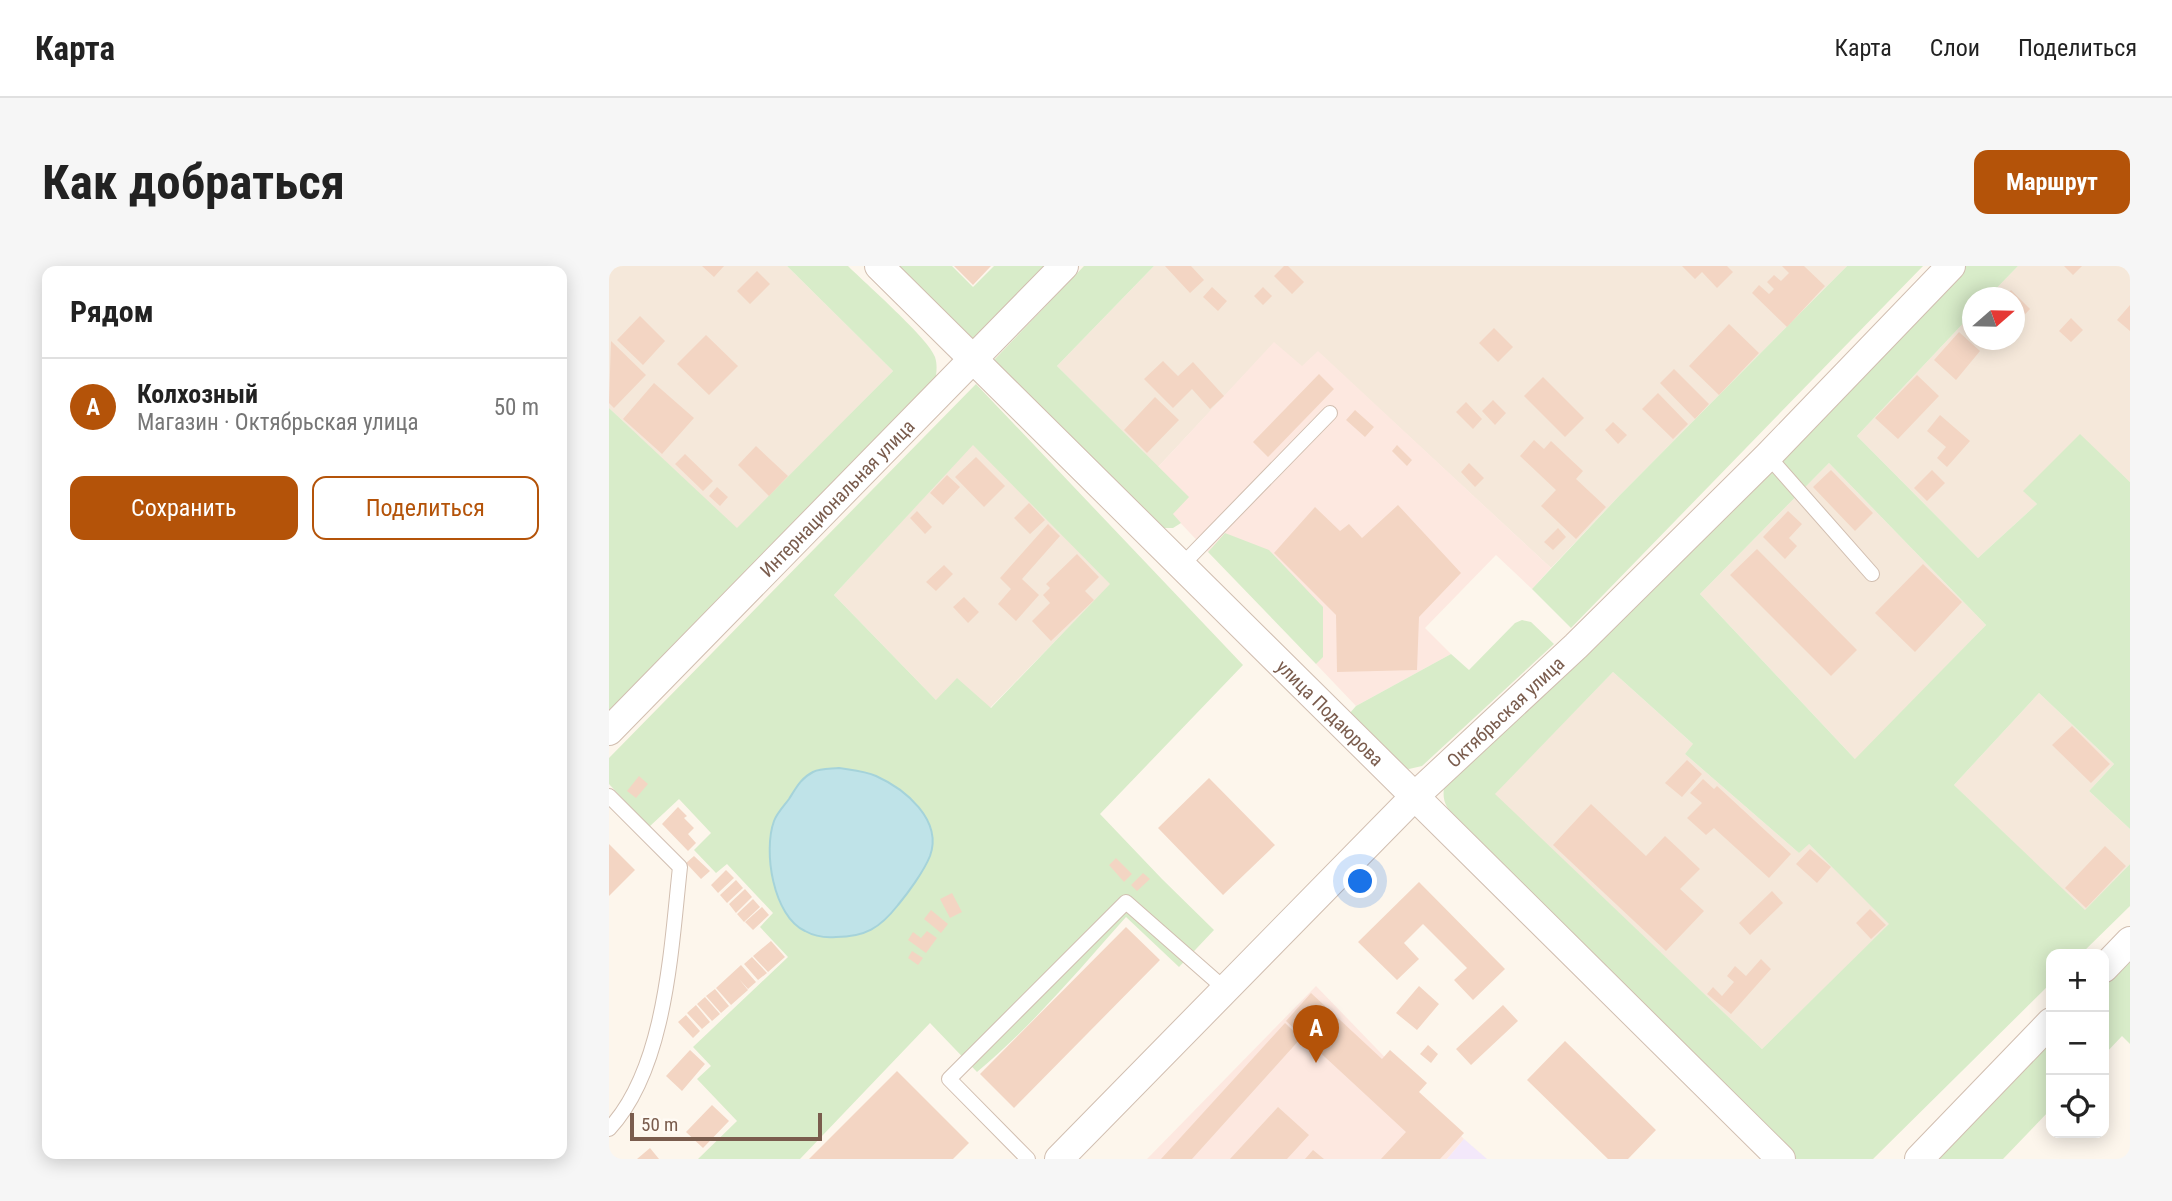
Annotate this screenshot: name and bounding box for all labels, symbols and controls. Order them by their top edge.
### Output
text: Карта [35,29,115,68]
text: Карта [1834,34,1892,62]
text: Слои [1930,34,1980,62]
text: Поделиться [2018,34,2137,62]
button: Маршрут [1974,150,2130,214]
text: Как добраться [42,154,345,211]
north arrow [1962,287,2025,350]
text: Рядом [70,294,154,329]
text: Колхозный [137,379,258,409]
text: A [86,394,100,421]
text: 50 m [494,394,539,421]
text: Магазин · Октябрьская улица [137,409,419,436]
street label: Интернациональная улица [755,415,919,582]
button: Сохранить [70,476,298,540]
button: Поделиться [312,476,539,540]
street label: Октябрьская улица [1442,652,1569,772]
street label: улица Подаюрова [1272,655,1388,771]
your location [1343,864,1377,898]
map controls [2046,949,2109,1138]
button: + [2046,949,2109,1012]
pin: A [1293,1005,1339,1063]
button: − [2046,1012,2109,1075]
button: locate [2046,1075,2109,1138]
scale bar [630,1110,823,1142]
text: 50 m [641,1113,678,1136]

